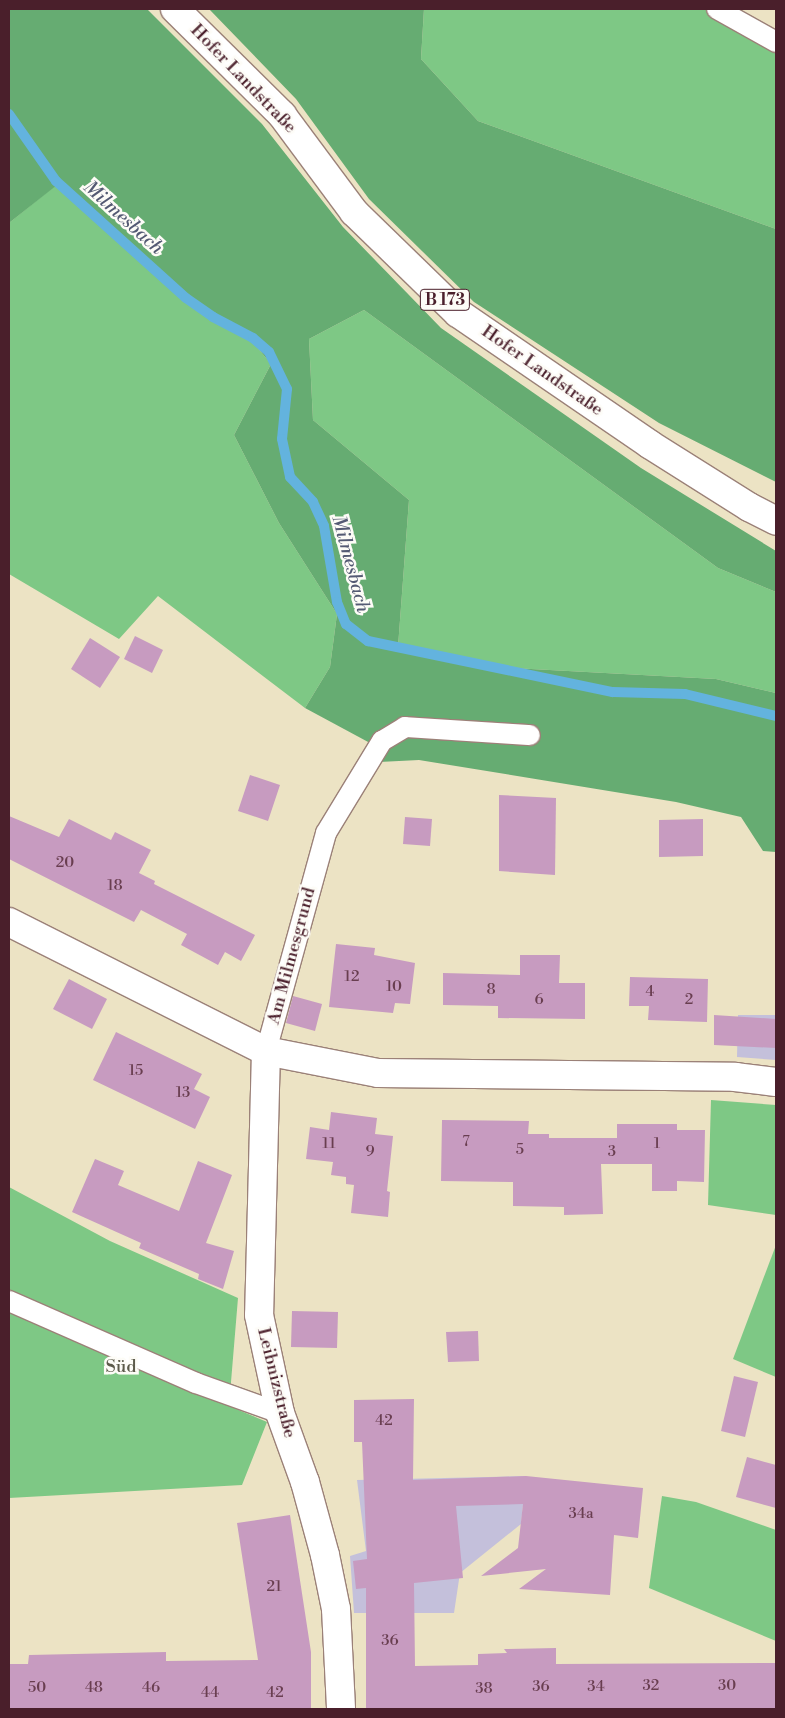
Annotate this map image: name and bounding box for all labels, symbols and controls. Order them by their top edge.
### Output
street label: Hofer Landstraße [185,20,301,138]
water label: Milmesbach [78,176,168,260]
road number: B 173 [419,286,471,314]
street label: Hofer Landstraße [477,321,607,421]
water label: Milmesbach [326,513,374,615]
house number: 20 [56,854,74,872]
house number: 18 [107,877,123,895]
street label: Am Milmesgrund [263,885,321,1027]
house number: 12 [344,968,360,986]
house number: 10 [386,978,402,996]
house number: 8 [486,981,496,999]
house number: 4 [646,983,654,1001]
house number: 6 [534,991,544,1009]
house number: 2 [685,991,693,1009]
house number: 15 [129,1062,143,1080]
house number: 13 [176,1084,190,1102]
house number: 7 [462,1133,470,1151]
house number: 11 [322,1135,336,1153]
house number: 1 [654,1135,660,1153]
house number: 5 [516,1141,524,1159]
house number: 9 [365,1143,375,1161]
house number: 3 [608,1143,616,1161]
street label: Leibnizstraße [252,1326,300,1440]
park label: Süd [106,1356,136,1378]
house number: 42 [375,1412,393,1430]
house number: 34a [568,1505,594,1523]
house number: 21 [266,1578,282,1596]
house number: 36 [381,1632,399,1650]
house number: 32 [643,1677,659,1695]
house number: 30 [718,1677,736,1695]
house number: 36 [532,1678,550,1696]
house number: 34 [587,1678,605,1696]
house number: 50 [28,1679,46,1697]
house number: 48 [85,1679,103,1697]
house number: 46 [142,1679,160,1697]
house number: 38 [475,1680,493,1698]
house number: 44 [201,1684,219,1702]
house number: 42 [266,1684,284,1702]

